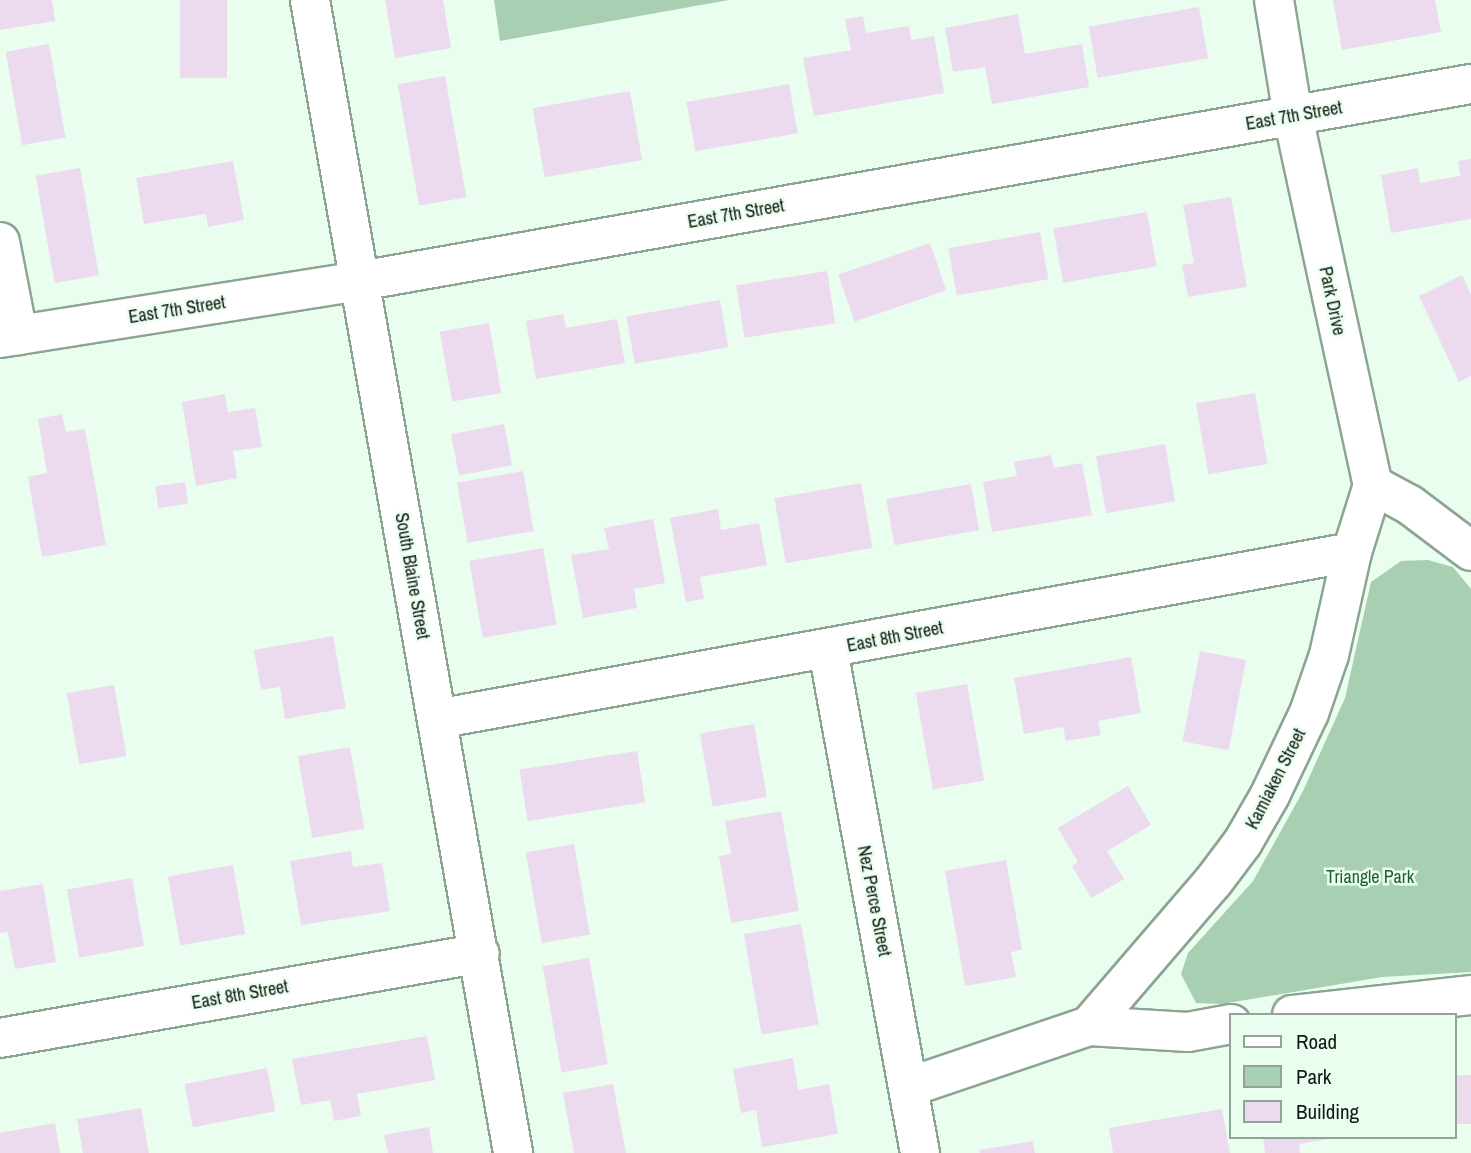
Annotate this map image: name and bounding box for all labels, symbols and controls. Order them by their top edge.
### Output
street label: East 7th Street [1244,97,1344,135]
street label: East 7th Street [686,195,786,233]
street label: Park Drive [1314,265,1350,337]
street label: East 7th Street [127,292,227,328]
street label: South Blaine Street [390,511,434,641]
street label: East 8th Street [845,617,945,657]
street label: Kamiaken Street [1241,725,1311,833]
street label: Nez Perce Street [853,844,895,958]
park label: Triangle Park [1326,866,1414,888]
street label: East 8th Street [190,976,290,1014]
legend [1230,1013,1457,1139]
text: Road [1296,1027,1337,1056]
text: Park [1296,1062,1331,1091]
text: Building [1296,1097,1359,1126]

